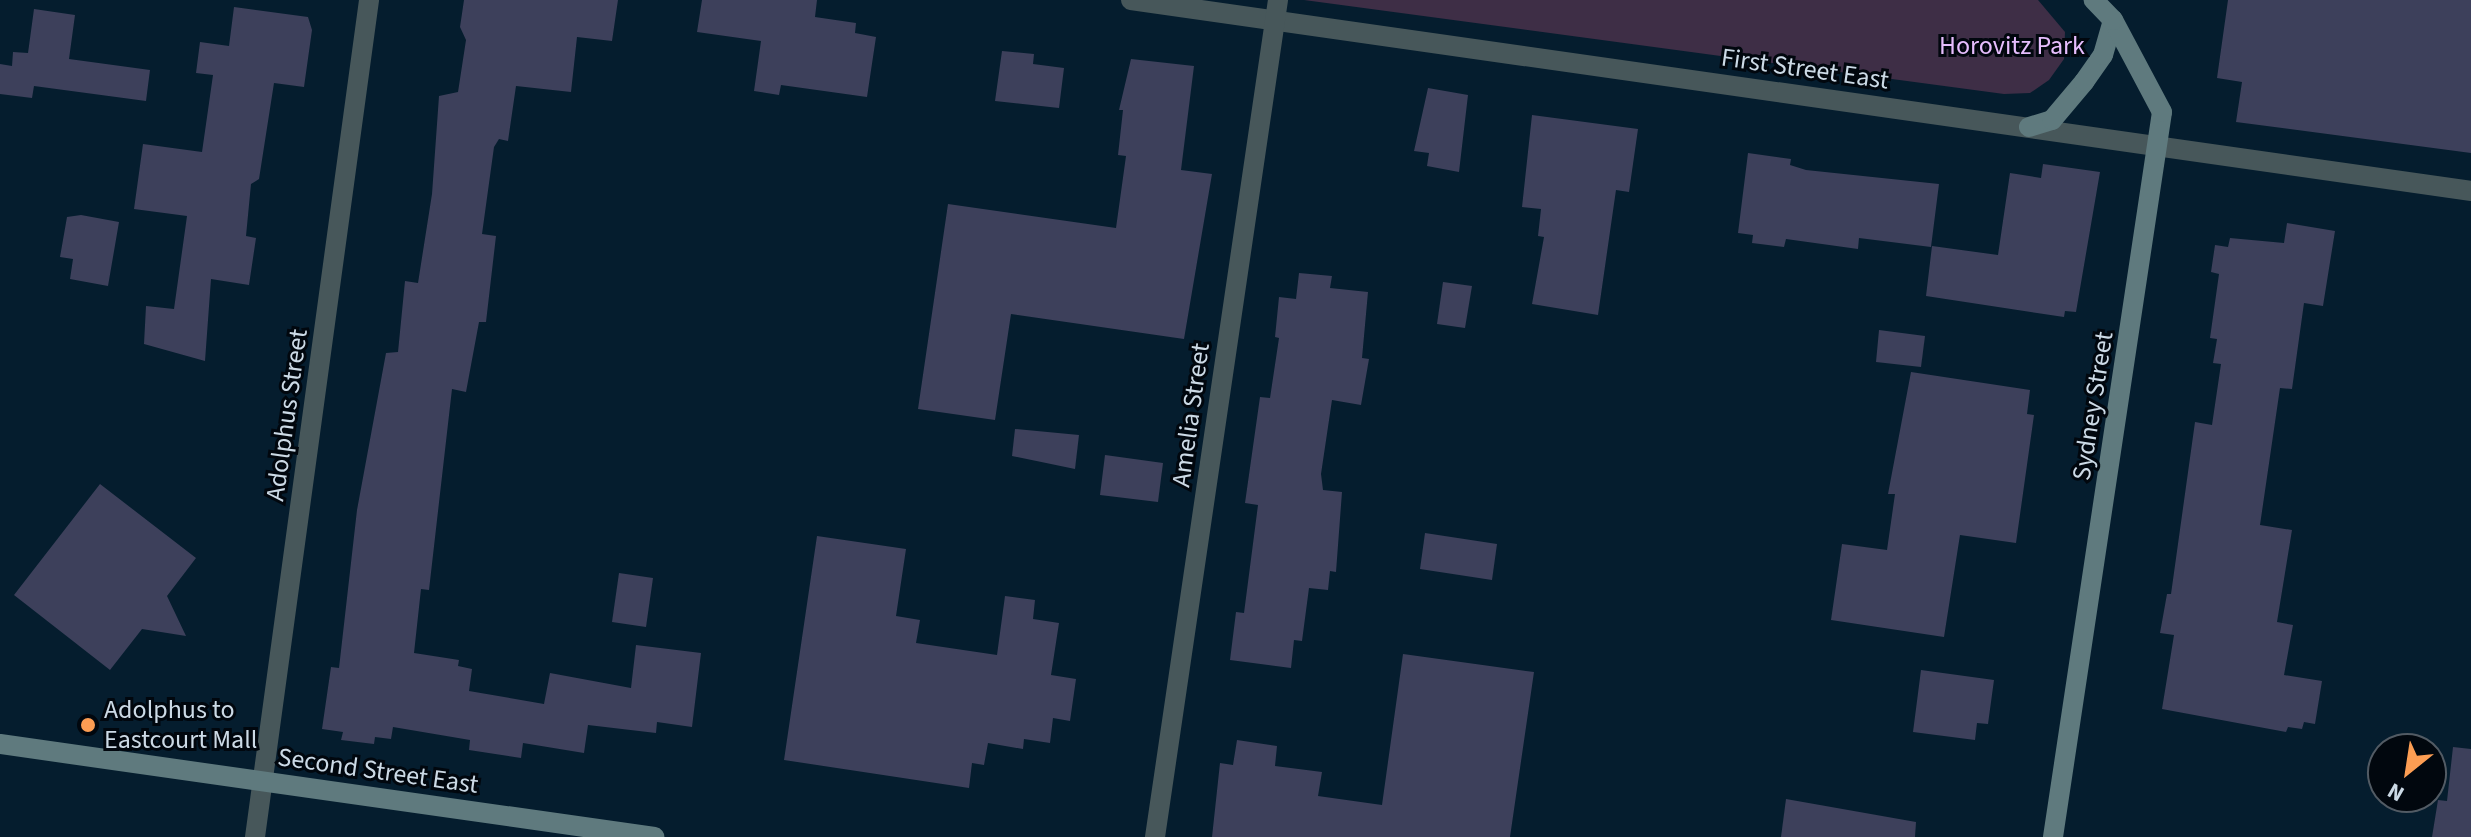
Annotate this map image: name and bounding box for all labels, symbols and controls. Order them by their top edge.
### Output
park label: Horovitz Park [1939,30,2085,62]
street label: First Street East [1719,42,1891,96]
street label: Adolphus Street [259,327,315,503]
street label: Sydney Street [2066,329,2120,483]
street label: Amelia Street [1165,341,1217,489]
place label: Adolphus to Eastcourt Mall [104,694,257,756]
marker: Adolphus to Eastcourt Mall [79,716,97,734]
north arrow [2367,733,2447,813]
street label: Second Street East [276,741,480,801]
text: N [2382,775,2410,810]

